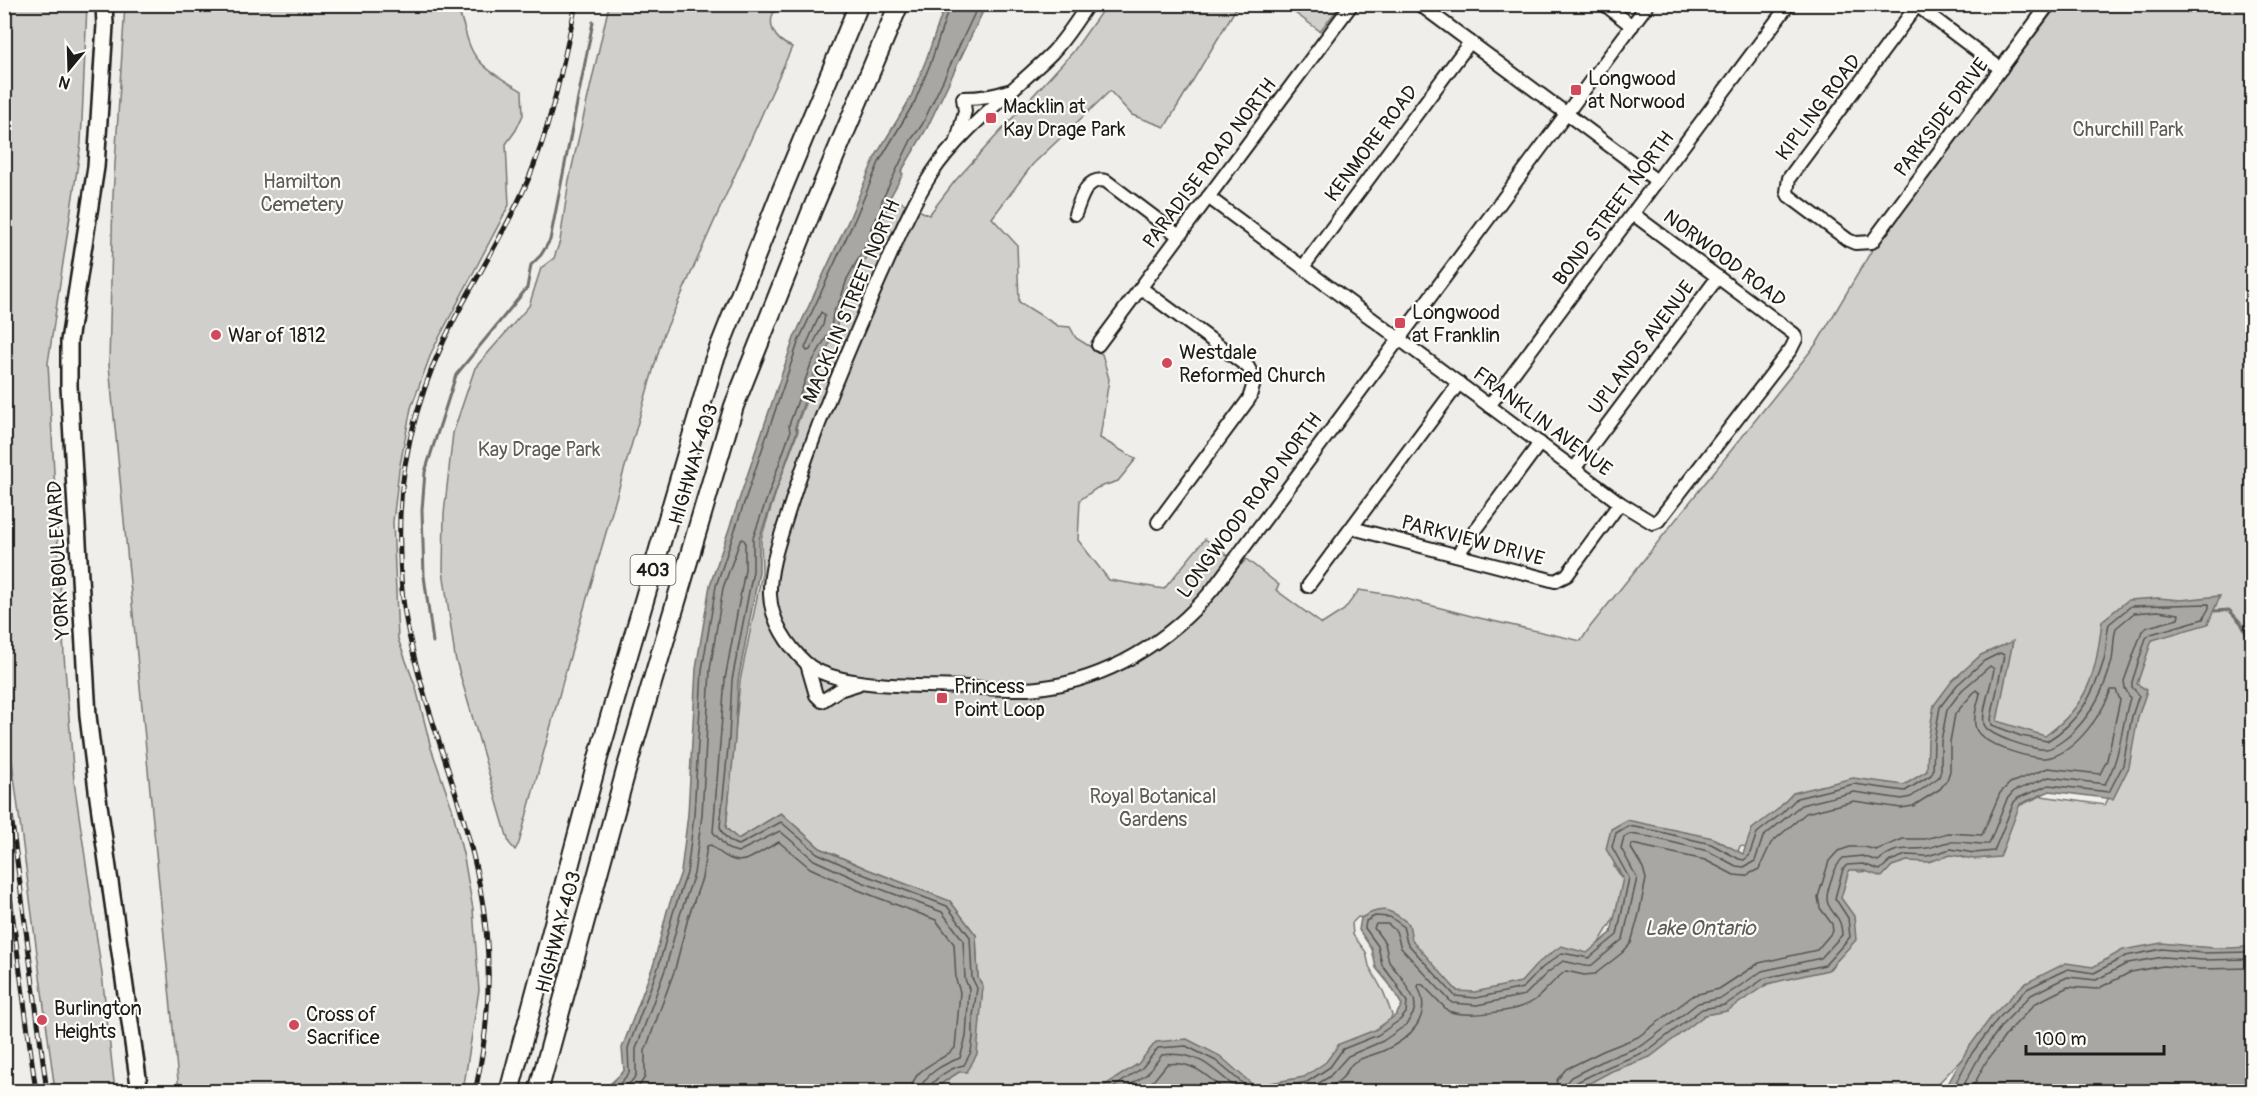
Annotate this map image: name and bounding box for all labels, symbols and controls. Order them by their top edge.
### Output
north arrow [39,39,99,99]
street label: KIPLING ROAD [1770,49,1866,165]
street label: PARKSIDE DRIVE [1889,53,1994,182]
place label: Longwood at Norwood [1588,66,1685,114]
text: N [56,71,73,93]
street label: PARADISE ROAD NORTH [1137,73,1282,253]
street label: KENMORE ROAD [1319,80,1423,207]
marker: Longwood at Norwood [1569,83,1583,97]
place label: Macklin at Kay Drage Park [1003,94,1126,142]
marker: Macklin at Kay Drage Park [984,111,998,125]
park label: Churchill Park [2072,117,2184,142]
street label: BOND STREET NORTH [1547,126,1680,290]
park label: Hamilton Cemetery [260,169,344,217]
street label: MACKLIN STREET NORTH [797,196,906,407]
street label: NORWOOD ROAD [1658,204,1791,313]
street label: UPLANDS AVENUE [1583,276,1700,419]
place label: Longwood at Franklin [1412,300,1500,348]
marker: Longwood at Franklin [1393,316,1407,330]
place label: War of 1812 [228,323,326,348]
marker: War of 1812 [209,328,223,342]
place label: Westdale Reformed Church [1179,340,1325,388]
marker: Westdale Reformed Church [1160,356,1174,370]
street label: FRANKLIN AVENUE [1468,361,1617,482]
street label: HIGHWAY 403 [663,401,724,528]
street label: LONGWOOD ROAD NORTH [1171,408,1327,603]
park label: Kay Drage Park [478,437,601,462]
street label: YORK BOULEVARD [42,480,75,641]
street label: PARKVIEW DRIVE [1399,509,1547,572]
road number: 403 [630,555,676,585]
place label: Princess Point Loop [954,674,1045,722]
marker: Princess Point Loop [935,691,949,705]
park label: Royal Botanical Gardens [1089,784,1217,832]
street label: HIGHWAY 403 [530,868,587,996]
water label: Lake Ontario [1644,915,1757,942]
place label: Burlington Heights [54,996,142,1044]
place label: Cross of Sacrifice [306,1002,380,1050]
marker: Burlington Heights [35,1013,49,1027]
marker: Cross of Sacrifice [287,1018,301,1032]
scale bar [2026,1018,2164,1056]
text: 100 m [2035,1028,2087,1051]

